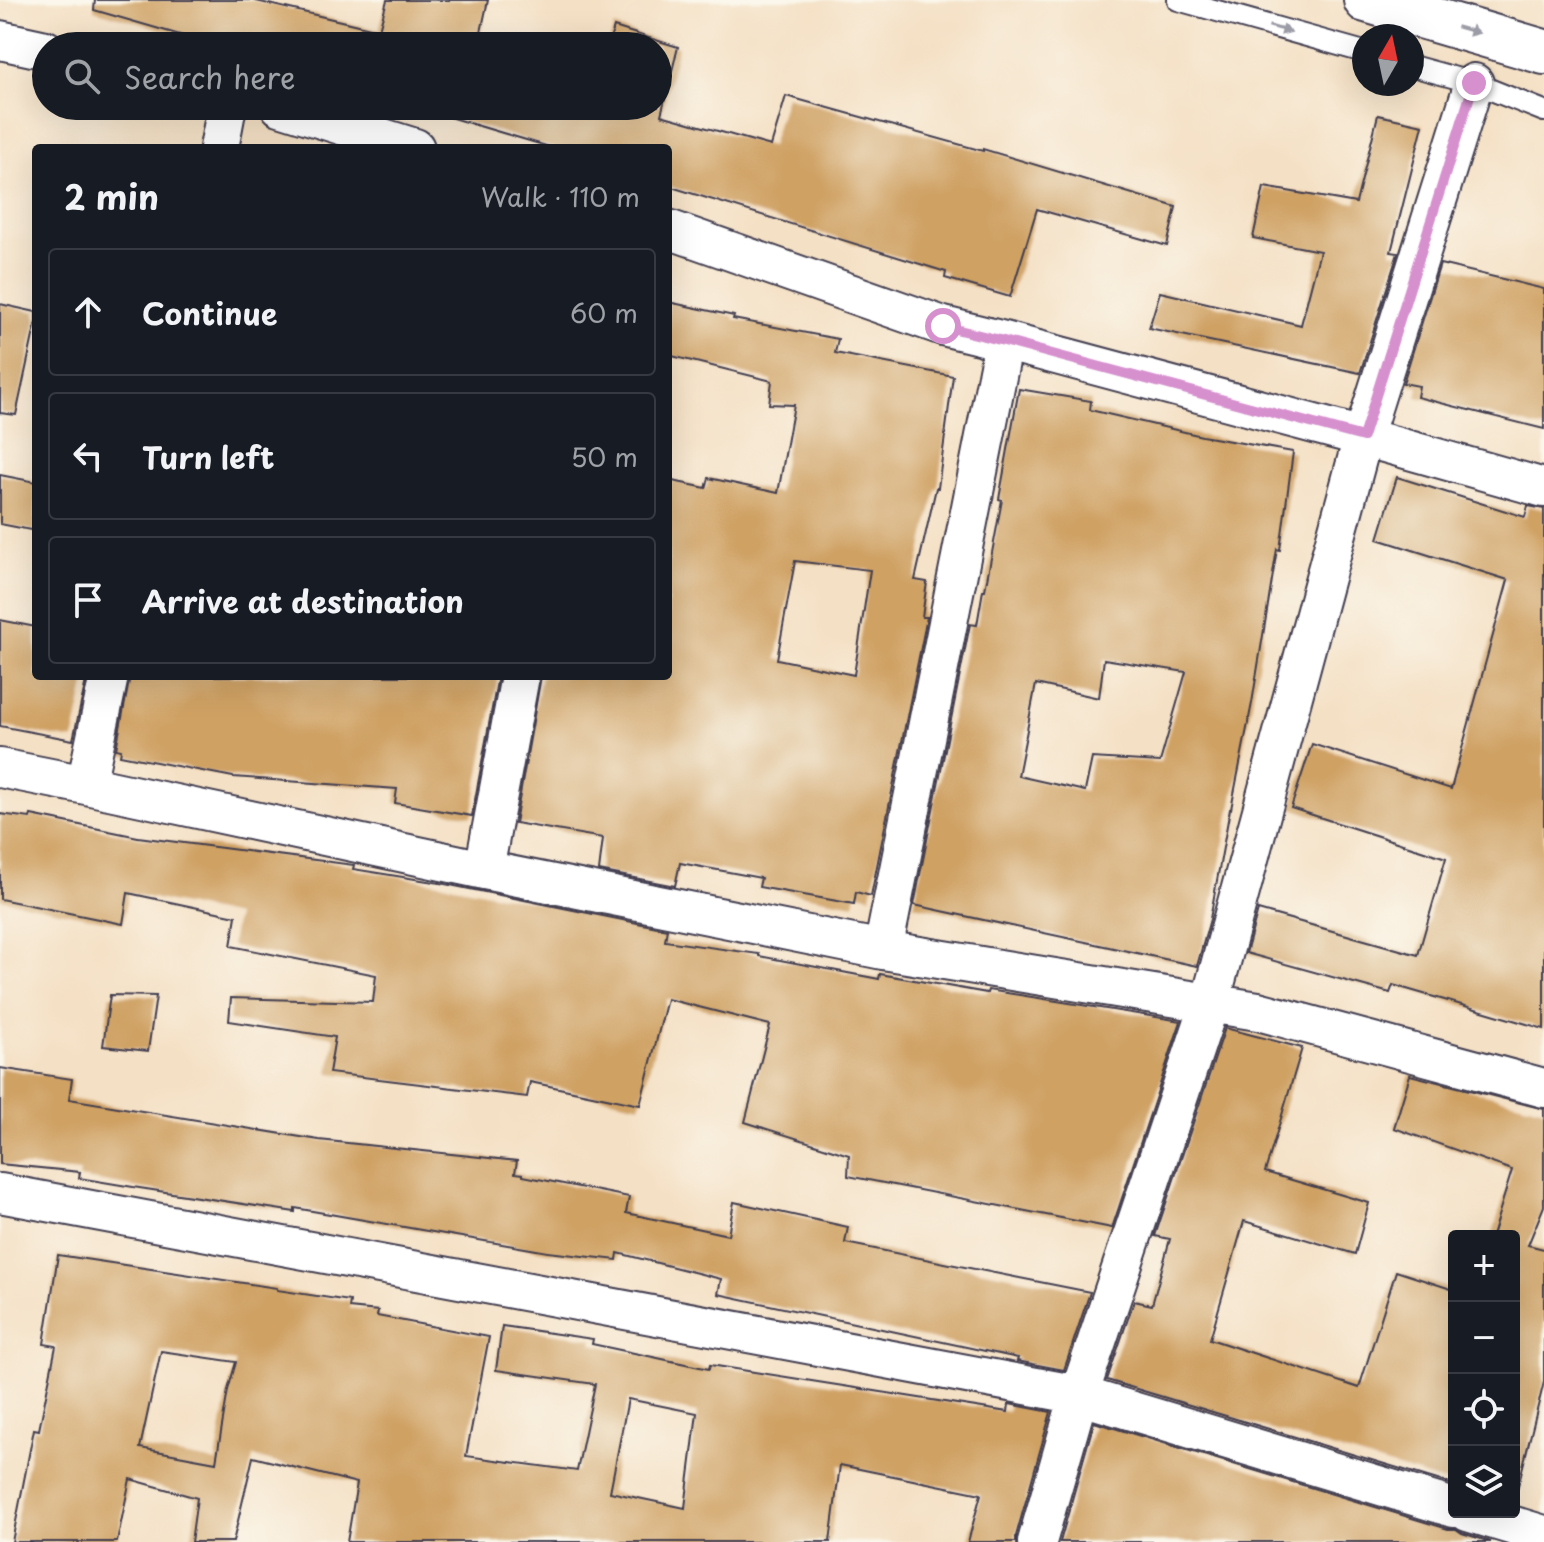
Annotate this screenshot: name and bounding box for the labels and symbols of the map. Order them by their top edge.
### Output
one-way arrow [1268,23,1293,35]
north arrow [1352,24,1424,96]
one-way arrow [1456,24,1480,37]
route end [1456,65,1492,101]
route start [925,308,961,344]

